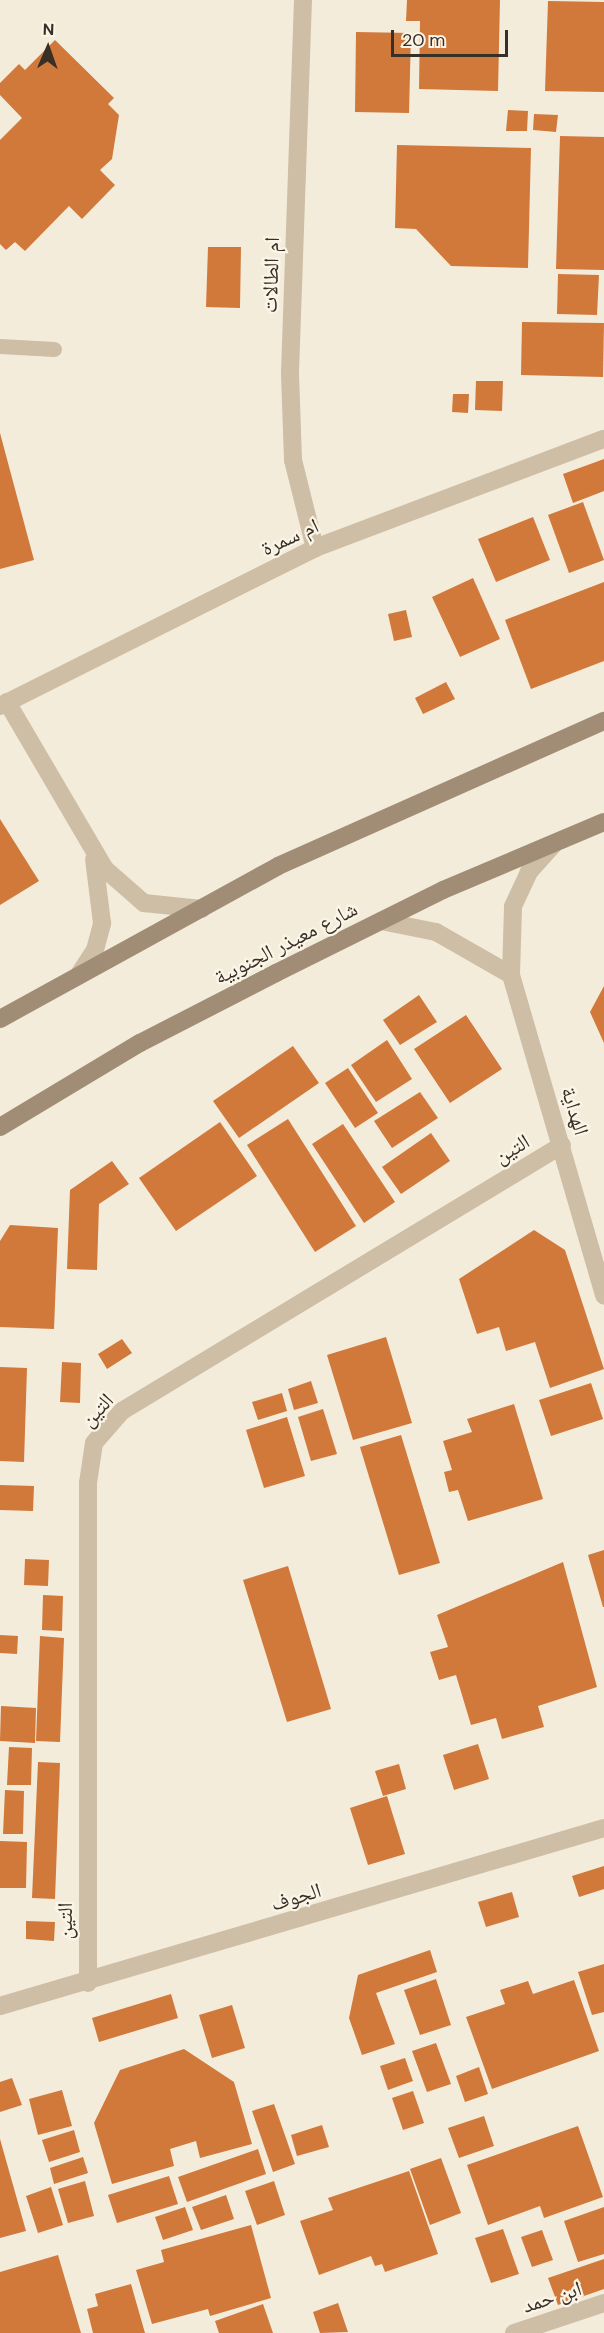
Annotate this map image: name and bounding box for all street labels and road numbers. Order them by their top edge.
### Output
street label: ام الطالات [257,237,285,313]
street label: ام سمرة [257,513,323,561]
street label: شارع معيذر الجنوبية [210,896,362,990]
street label: الهداية [556,1084,594,1138]
street label: التين [490,1129,534,1169]
street label: التين [75,1388,119,1432]
street label: الجوف [268,1877,324,1917]
street label: التين [52,1903,78,1939]
street label: ابن حمد [519,2276,585,2318]

